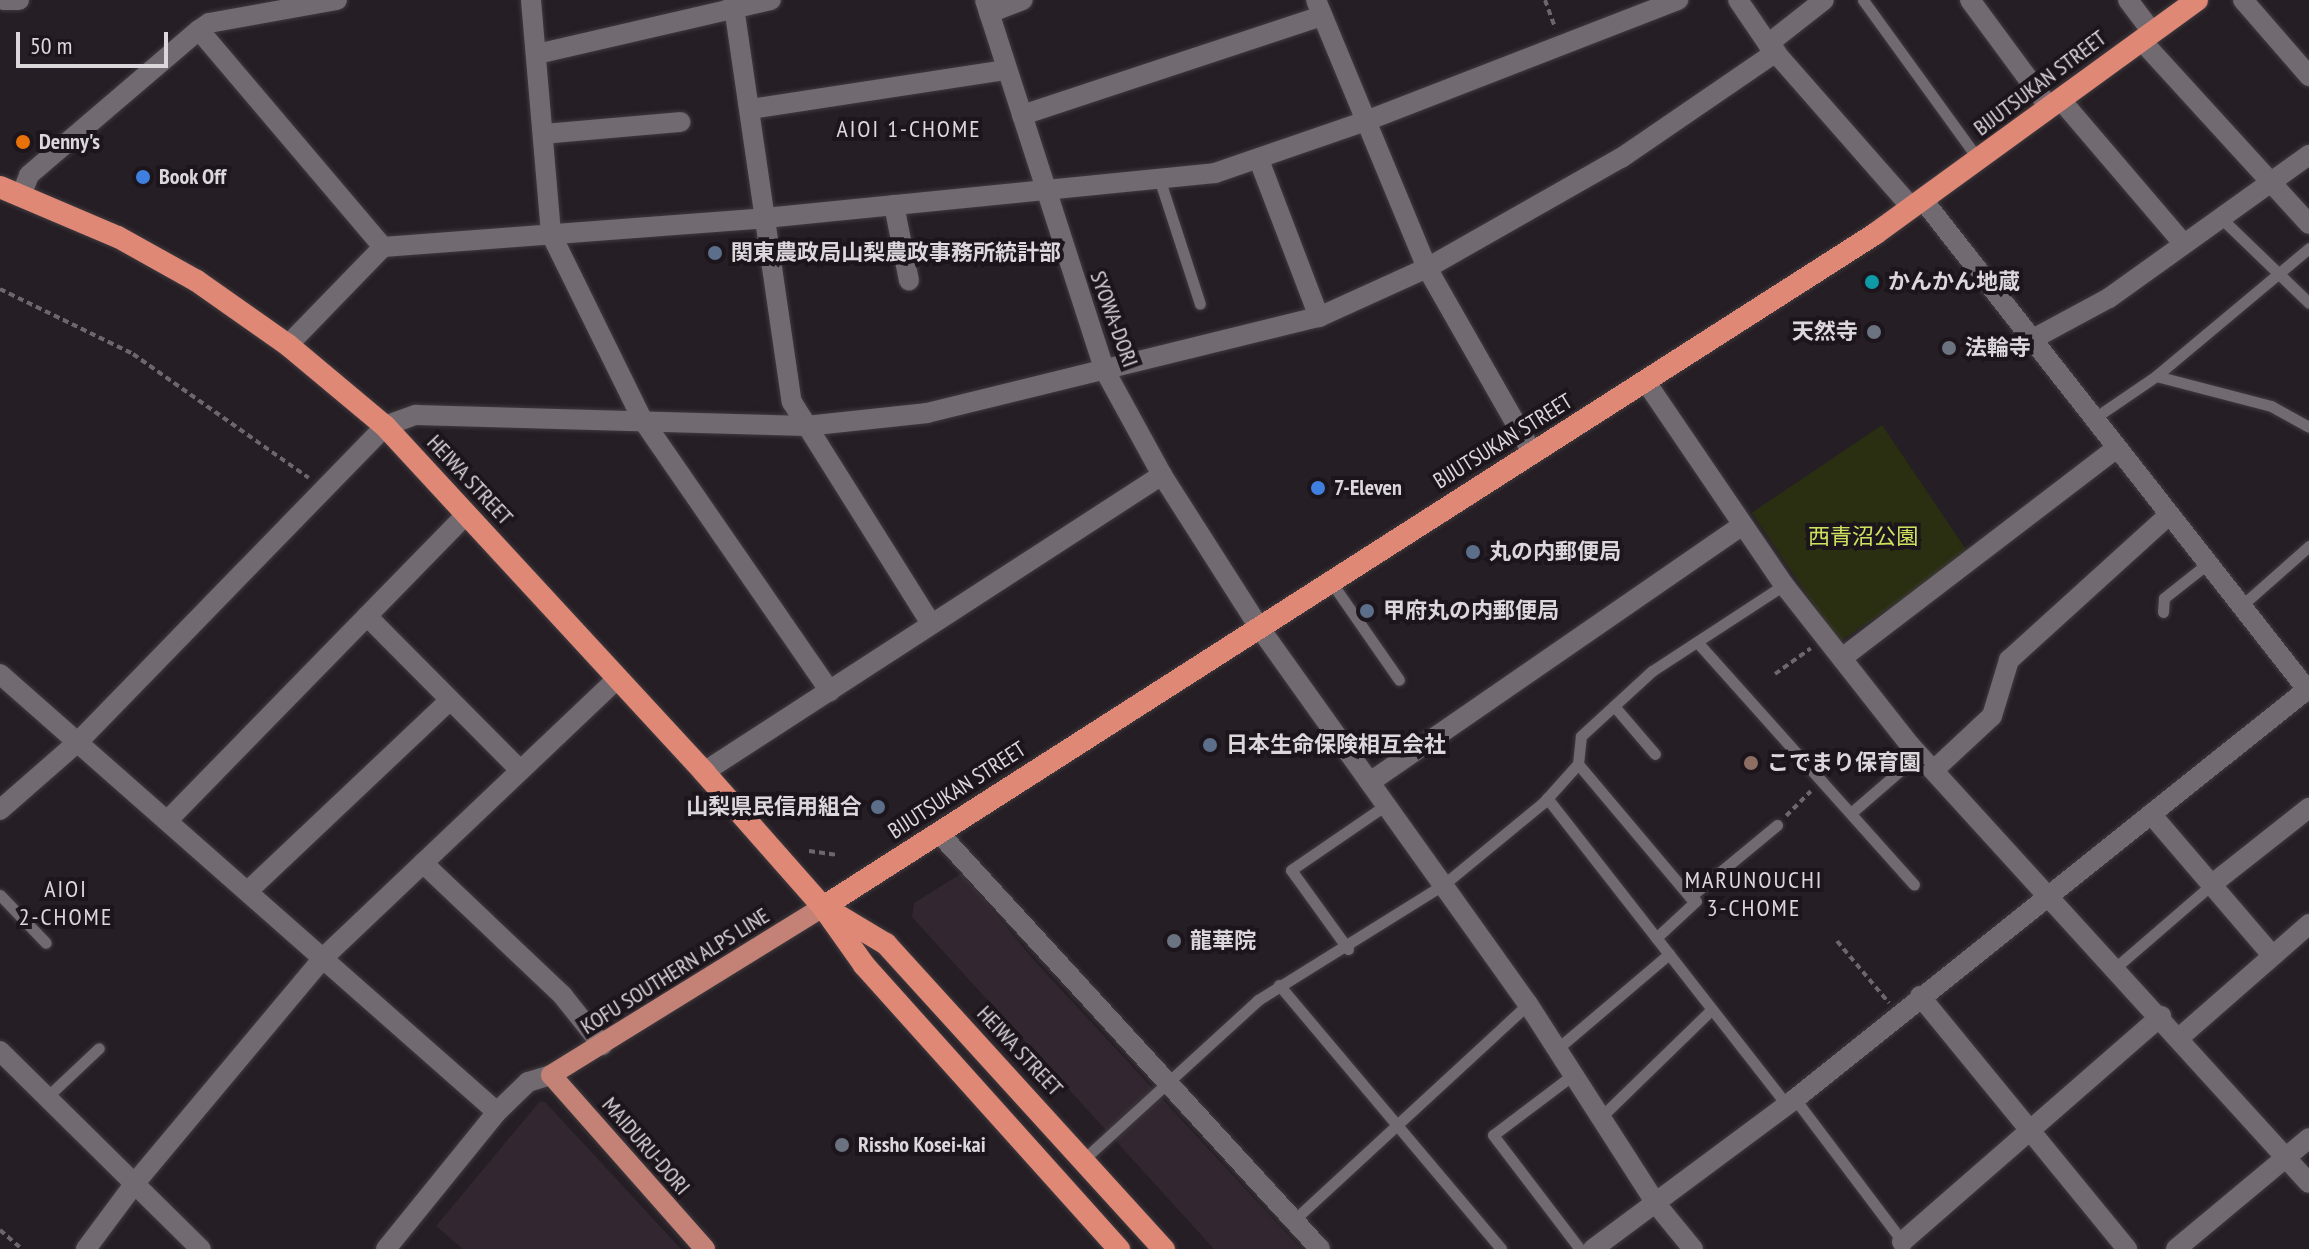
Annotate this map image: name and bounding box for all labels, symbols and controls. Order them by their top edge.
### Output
scale bar [20,16,172,66]
street label: BIJUTSUKAN STREET [1969,25,2111,141]
text: 50 m [30,30,72,61]
district label: AIOI 1-CHOME [836,115,982,143]
place label: Denny's [39,129,100,155]
marker: Denny's [14,133,32,151]
place label: Book Off [159,164,227,190]
marker: Book Off [134,168,152,186]
place label: 関東農政局山梨農政事務所統計部 [731,240,1061,266]
marker: 関東農政局山梨農政事務所統計部 [706,244,724,262]
street label: SYOWA-DORI [1084,267,1144,371]
place label: かんかん地蔵 [1888,269,2020,295]
marker: かんかん地蔵 [1863,273,1881,291]
place label: 天然寺 [1792,319,1858,345]
marker: 天然寺 [1865,323,1883,341]
place label: 法輪寺 [1965,335,2031,361]
marker: 法輪寺 [1940,339,1958,357]
street label: BIJUTSUKAN STREET [1429,388,1577,494]
street label: HEIWA STREET [421,429,519,531]
place label: 7-Eleven [1334,475,1402,501]
marker: 7-Eleven [1309,479,1327,497]
park label: 西青沼公園 [1808,524,1918,550]
place label: 丸の内郵便局 [1489,539,1621,565]
marker: 丸の内郵便局 [1464,543,1482,561]
place label: 甲府丸の内郵便局 [1383,598,1559,624]
marker: 甲府丸の内郵便局 [1358,602,1376,620]
place label: 日本生命保険相互会社 [1226,732,1446,758]
street label: BIJUTSUKAN STREET [883,736,1031,844]
marker: 日本生命保険相互会社 [1201,736,1219,754]
place label: こでまり保育園 [1767,750,1921,776]
marker: こでまり保育園 [1742,754,1760,772]
place label: 山梨県民信用組合 [686,794,862,820]
marker: 山梨県民信用組合 [869,798,887,816]
district label: MARUNOUCHI 3-CHOME [1685,866,1823,922]
district label: AIOI 2-CHOME [19,875,113,931]
street label: KOFU SOUTHERN ALPS LINE [576,902,774,1040]
place label: 龍華院 [1190,928,1256,954]
marker: 龍華院 [1165,932,1183,950]
street label: HEIWA STREET [971,1000,1069,1102]
street label: MAIDURU-DORI [597,1092,695,1200]
place label: Rissho Kosei-kai [858,1132,986,1158]
marker: Rissho Kosei-kai [833,1136,851,1154]

